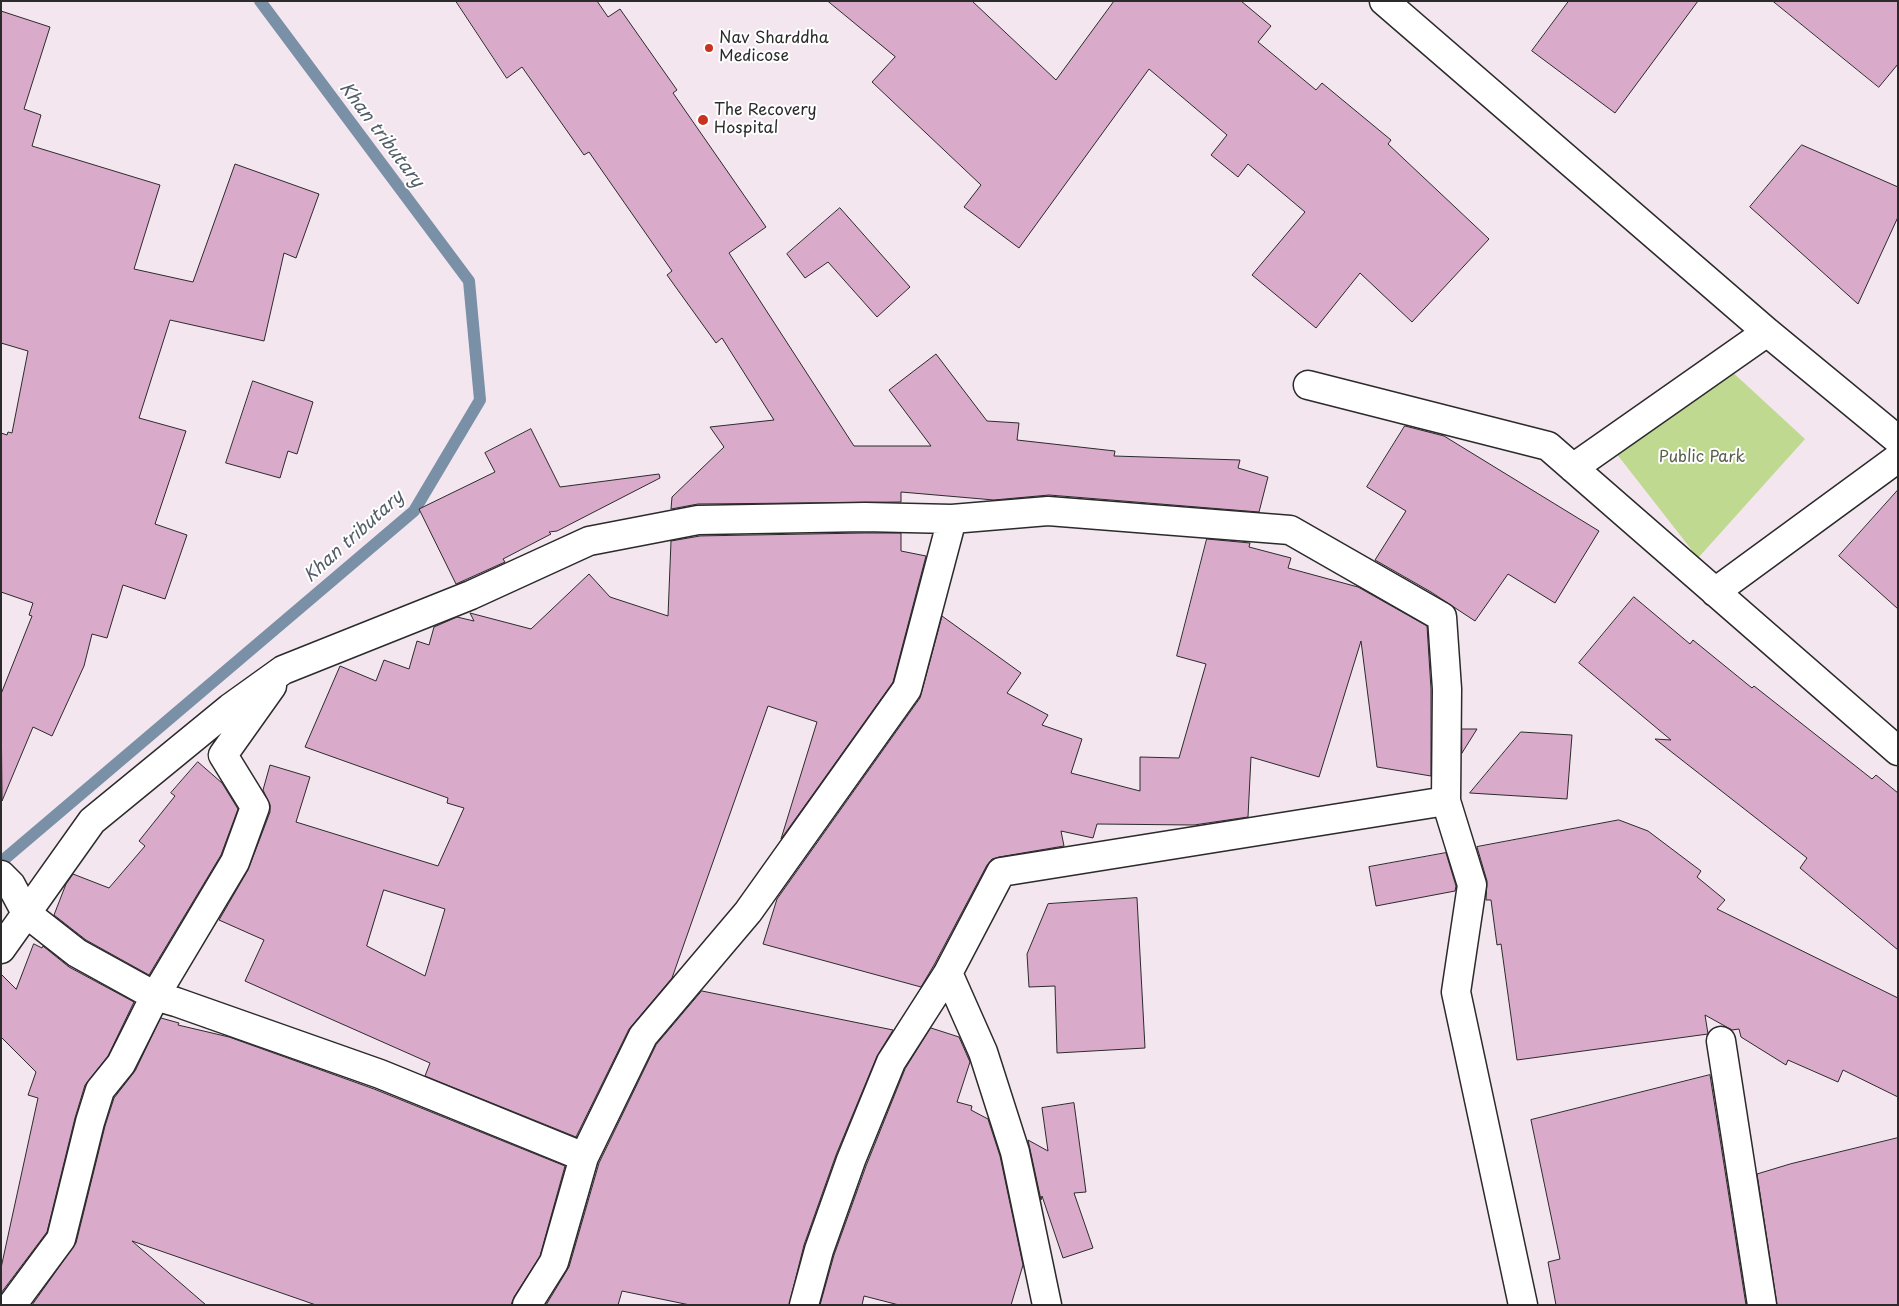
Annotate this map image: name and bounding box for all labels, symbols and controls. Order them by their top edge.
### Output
place label: Nav Sharddha Medicose [719,29,829,67]
marker: Nav Sharddha Medicose [703,42,715,54]
water label: Khan tributary [334,78,428,192]
place label: The Recovery Hospital [714,101,817,139]
marker: The Recovery Hospital [696,113,710,127]
park label: Public Park [1659,448,1745,468]
water label: Khan tributary [300,487,408,587]

